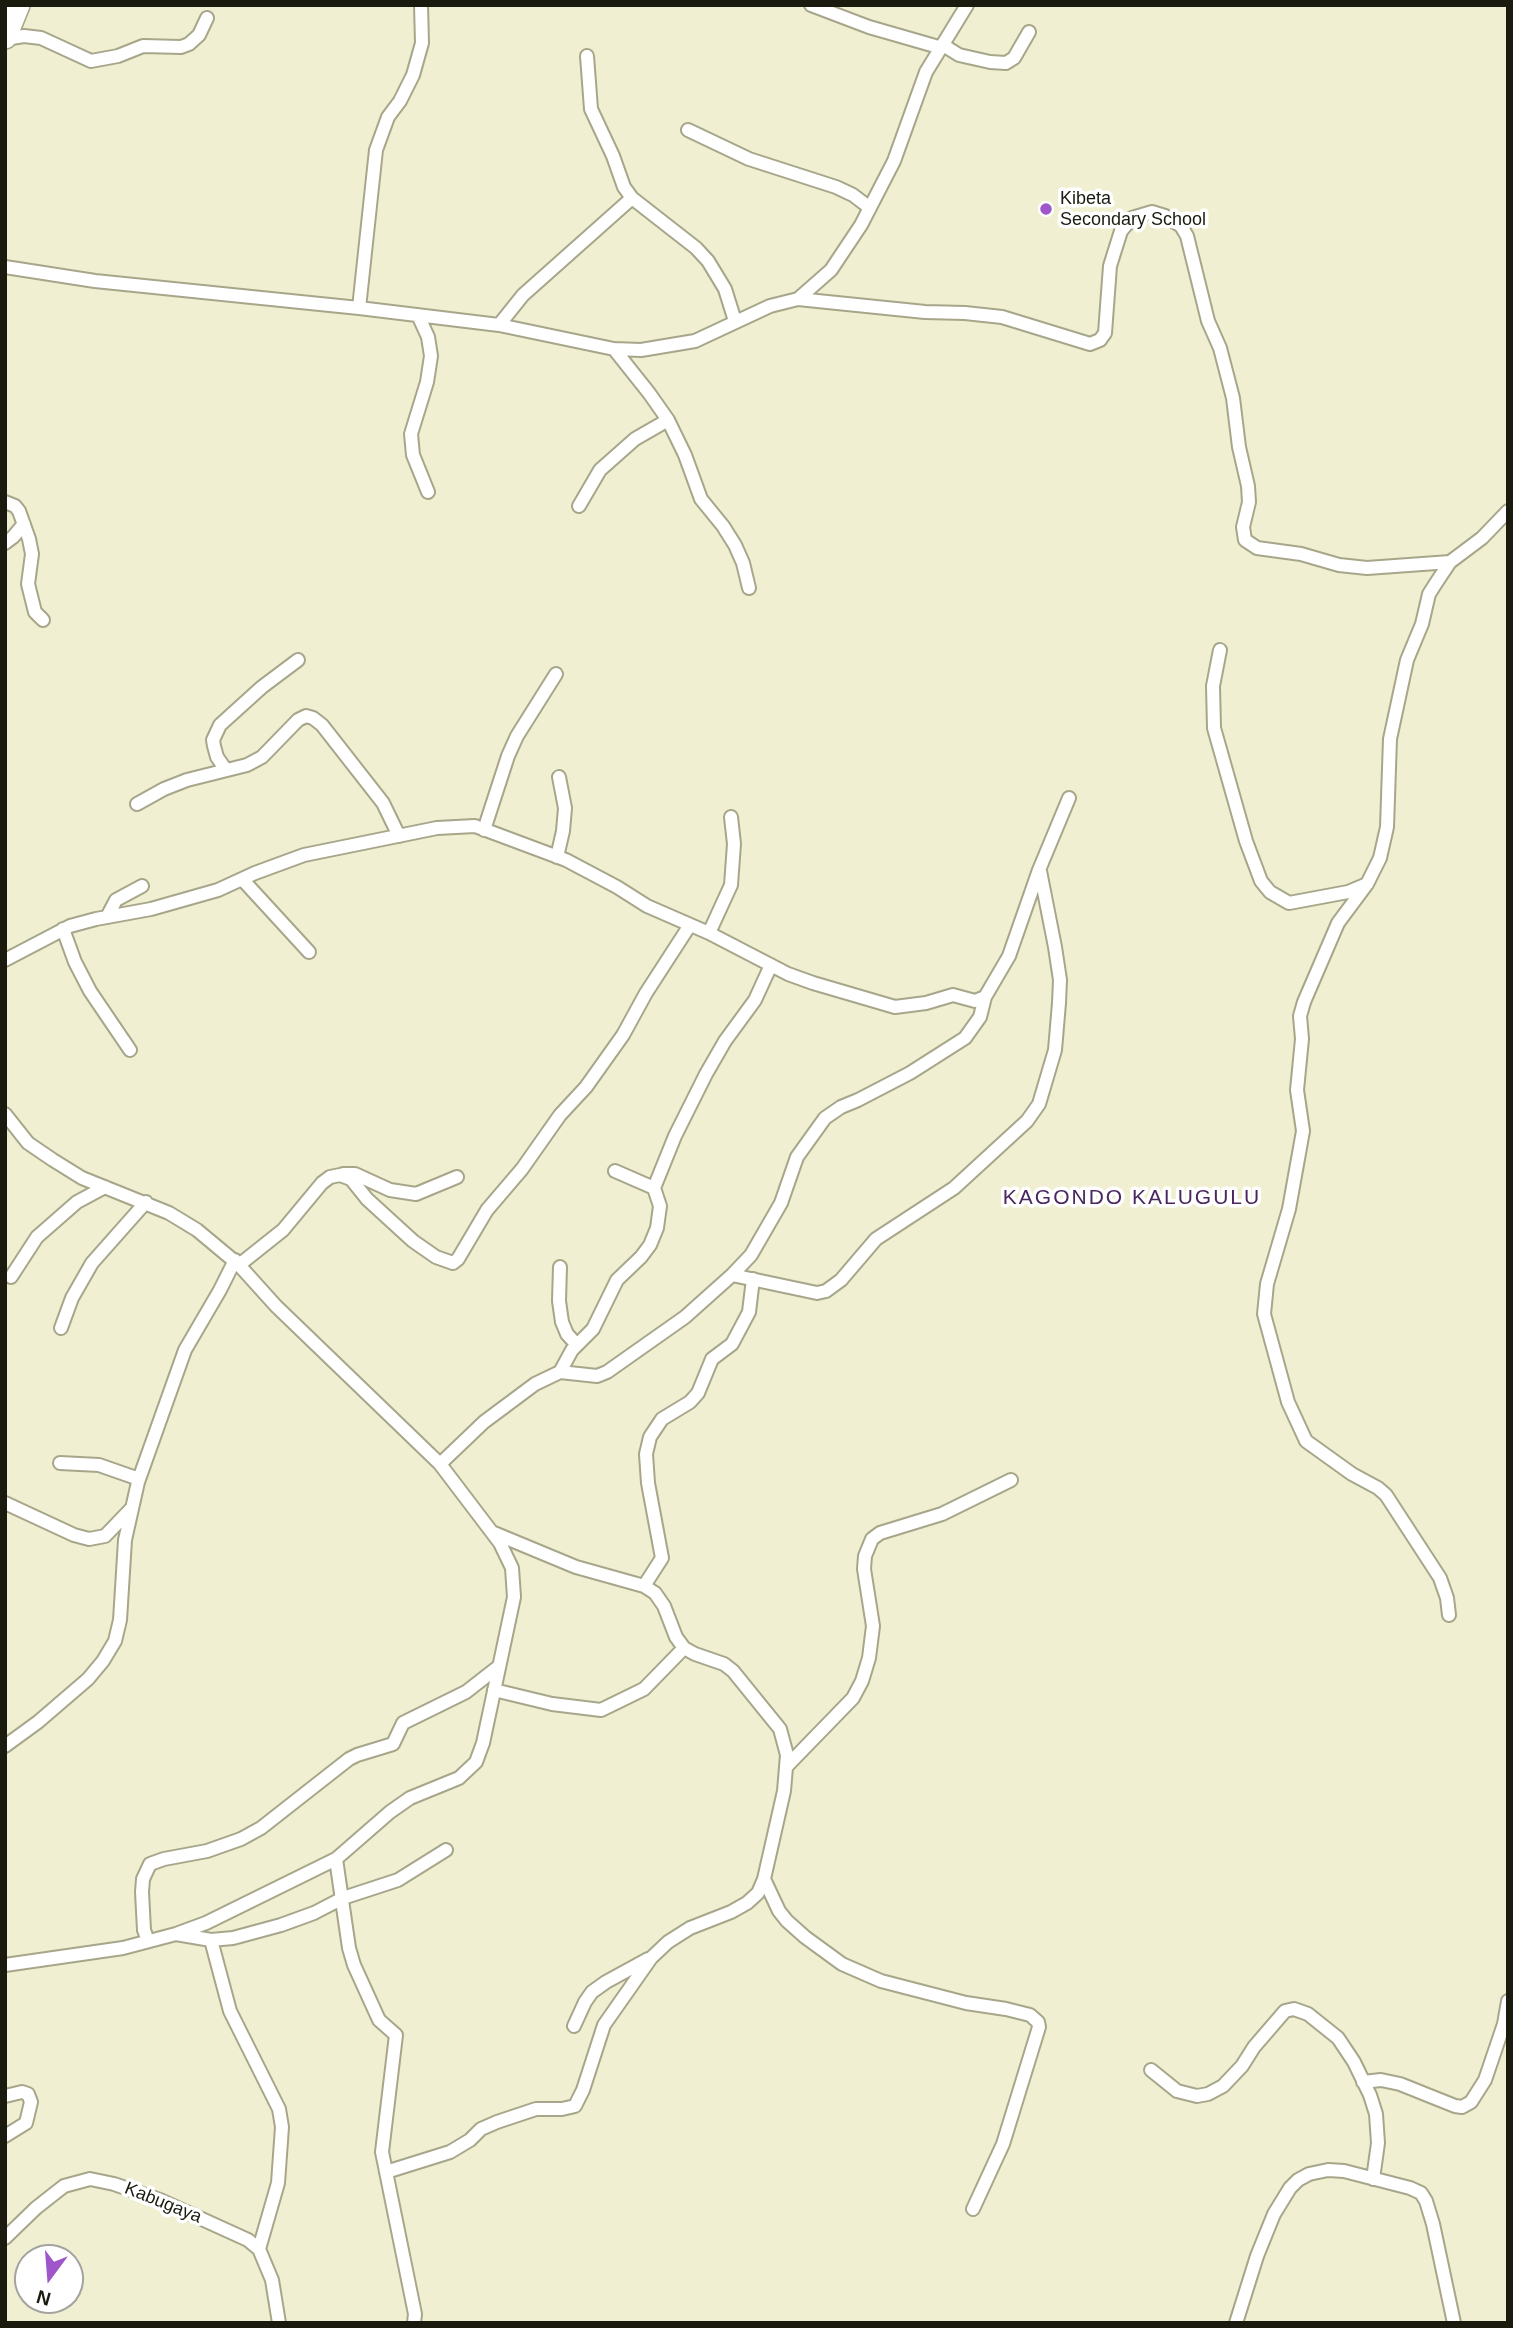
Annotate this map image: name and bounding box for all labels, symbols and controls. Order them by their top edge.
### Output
place label: Kibeta Secondary School [1060,188,1206,230]
marker: Kibeta Secondary School [1038,201,1054,217]
district label: KAGONDO KALUGULU [1005,1185,1259,1211]
street label: Kabugaya [121,2178,205,2228]
north arrow [14,2244,84,2314]
text: N [34,2286,53,2310]

